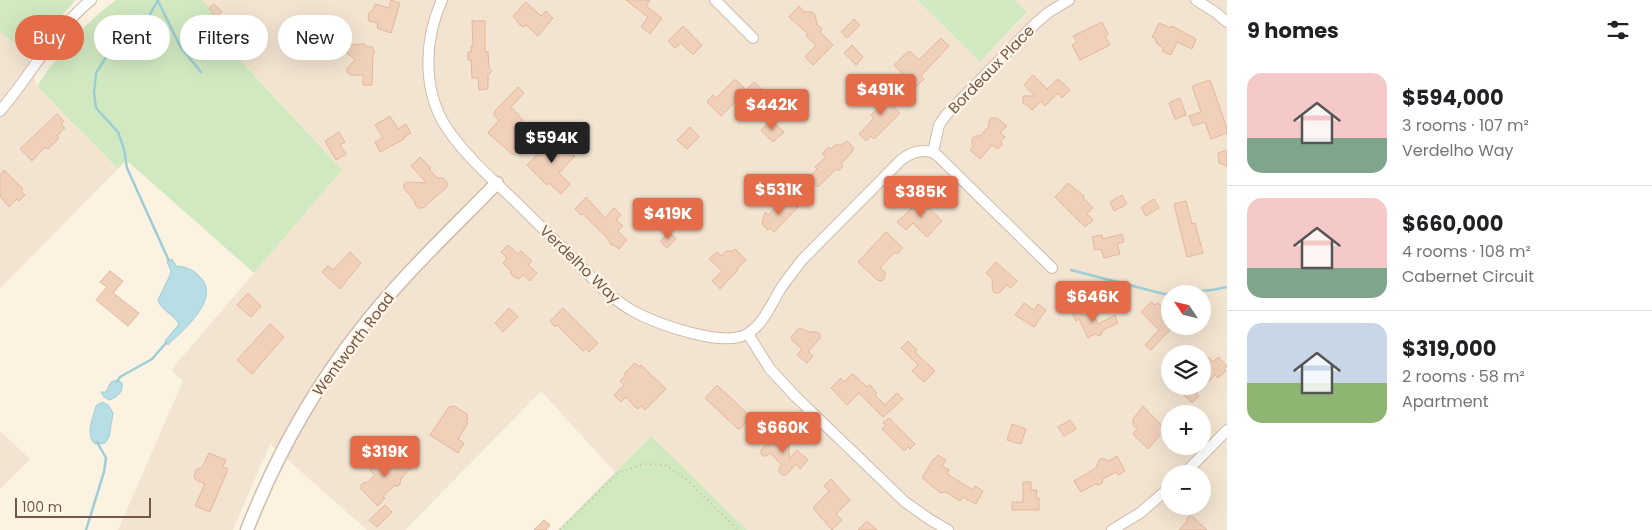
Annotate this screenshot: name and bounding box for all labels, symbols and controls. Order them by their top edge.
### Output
chip: Buy [15,15,84,60]
chip: Rent [94,15,170,60]
chip: Filters [180,15,268,60]
chip: New [278,15,352,60]
text: 9 homes [1247,16,1339,45]
icon: filters [1604,16,1632,44]
street label: Bordeaux Place [943,20,1039,118]
pin: $491K [846,74,916,116]
text: $491K [857,78,905,101]
text: $594,000 [1402,83,1504,112]
pin: $442K [737,88,807,131]
text: $442K [746,93,798,116]
icon: home [1287,93,1347,153]
text: 3 rooms · 107 m² [1402,114,1529,137]
pin: $594K [517,121,587,164]
text: $594K [526,126,578,149]
text: Verdelho Way [1402,139,1514,162]
pin: $531K [744,174,814,216]
pin: $385K [886,176,956,218]
text: $531K [755,178,803,201]
text: $385K [895,180,947,203]
pin: $419K [633,198,703,240]
text: $419K [644,202,692,225]
text: $660,000 [1402,209,1503,238]
icon: home [1287,218,1347,278]
street label: Verdelho Way [535,220,625,308]
text: 4 rooms · 108 m² [1402,240,1531,263]
text: Cabernet Circuit [1402,265,1534,288]
pin: $646K [1058,280,1128,323]
text: $646K [1067,285,1119,308]
north arrow [1161,285,1211,335]
map controls [1161,285,1211,515]
street label: Wentworth Road [307,288,399,400]
text: $319,000 [1402,334,1496,363]
icon: home [1287,343,1347,403]
button: layers [1161,345,1211,395]
text: 2 rooms · 58 m² [1402,365,1525,388]
text: Apartment [1402,390,1489,413]
button: + [1161,405,1211,455]
pin: $660K [748,412,818,454]
text: $660K [757,416,809,439]
pin: $319K [350,436,420,478]
text: $319K [361,440,409,463]
button: − [1161,465,1211,515]
scale bar [15,495,151,518]
text: 100 m [22,497,62,517]

